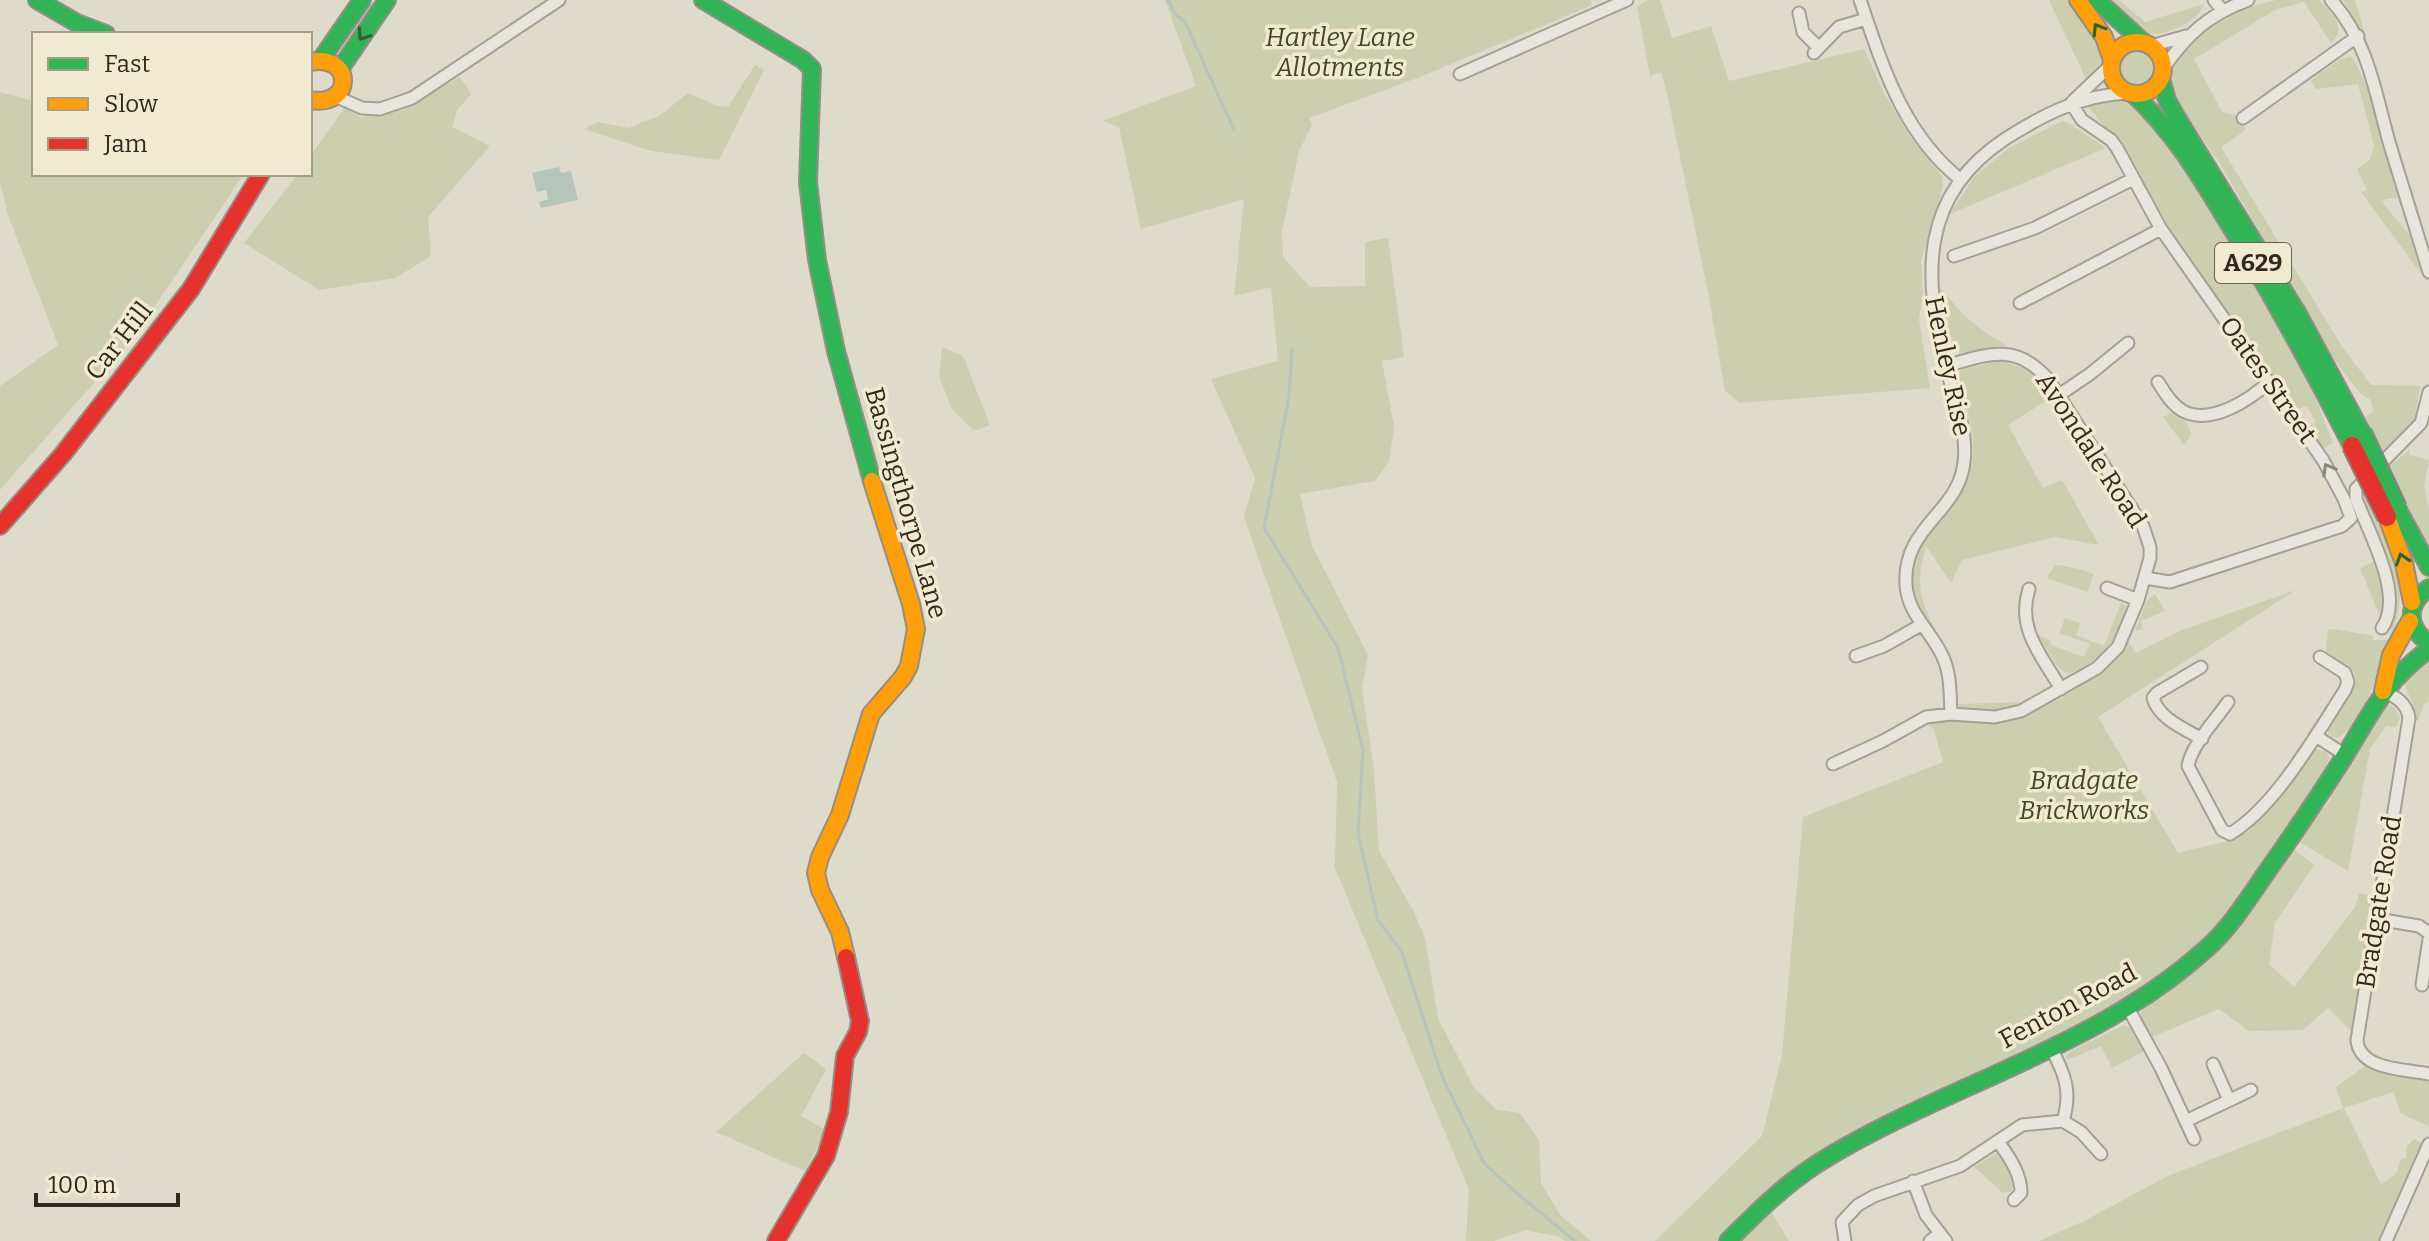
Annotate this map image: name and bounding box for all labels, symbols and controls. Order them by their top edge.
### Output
park label: Hartley Lane Allotments [1265,22,1415,83]
one-way arrow [2092,23,2107,37]
one-way arrow [358,26,373,40]
legend [32,32,312,176]
text: Fast [104,50,150,78]
text: Slow [104,90,159,118]
text: Jam [103,130,148,158]
road number: A629 [2215,243,2291,283]
street label: Henley Rise [1918,293,1978,439]
street label: Car Hill [79,296,159,386]
street label: Oates Street [2213,311,2323,450]
street label: Avondale Road [2029,366,2153,534]
street label: Bassingthorpe Lane [858,384,954,622]
one-way arrow [2322,463,2338,478]
one-way arrow [2395,553,2411,566]
park label: Bradgate Brickworks [2019,765,2149,826]
street label: Bradgate Road [2350,813,2408,991]
street label: Fenton Road [1994,957,2142,1055]
scale bar [36,1157,178,1207]
text: 100 m [48,1171,116,1199]

